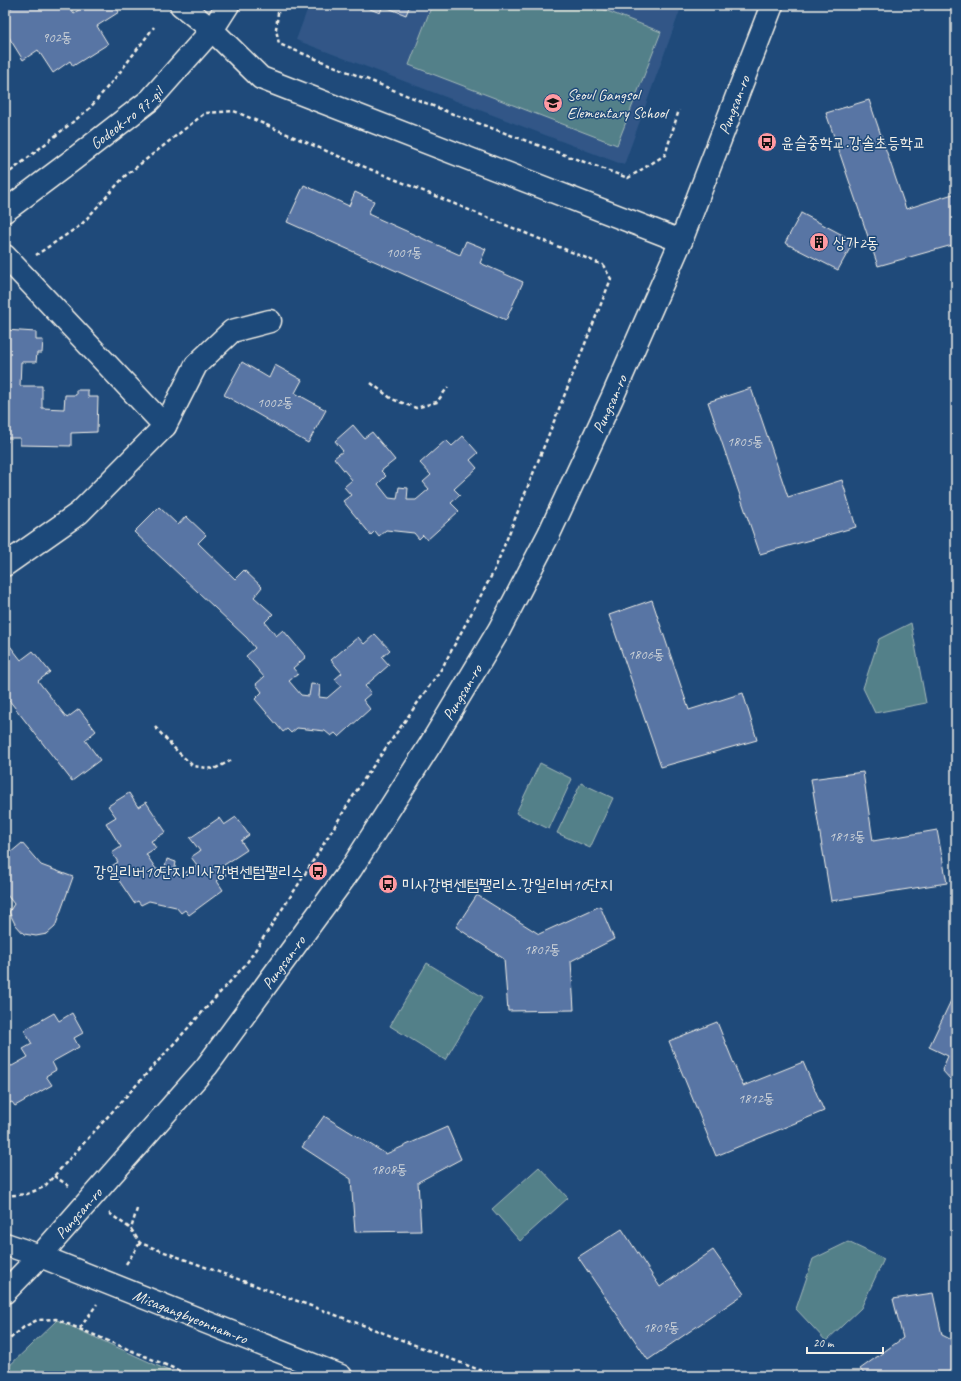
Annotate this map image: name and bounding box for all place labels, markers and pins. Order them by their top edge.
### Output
place label: Seoul Gangsol Elementary School [567,85,670,123]
school or university icon: Seoul Gangsol Elementary School [542,92,564,114]
bus stop icon: 윤슬중학교.강솔초등학교 [756,131,778,153]
place label: 윤슬중학교.강솔초등학교 [781,133,926,153]
building icon: 상가2동 [808,231,830,253]
place label: 상가2동 [833,233,879,253]
bus stop icon: 강일리버10단지.미사강변센텀팰리스 [307,860,329,882]
place label: 강일리버10단지.미사강변센텀팰리스 [93,862,304,882]
bus stop icon: 미사강변센텀팰리스.강일리버10단지 [377,873,399,895]
place label: 미사강변센텀팰리스.강일리버10단지 [402,875,613,895]

